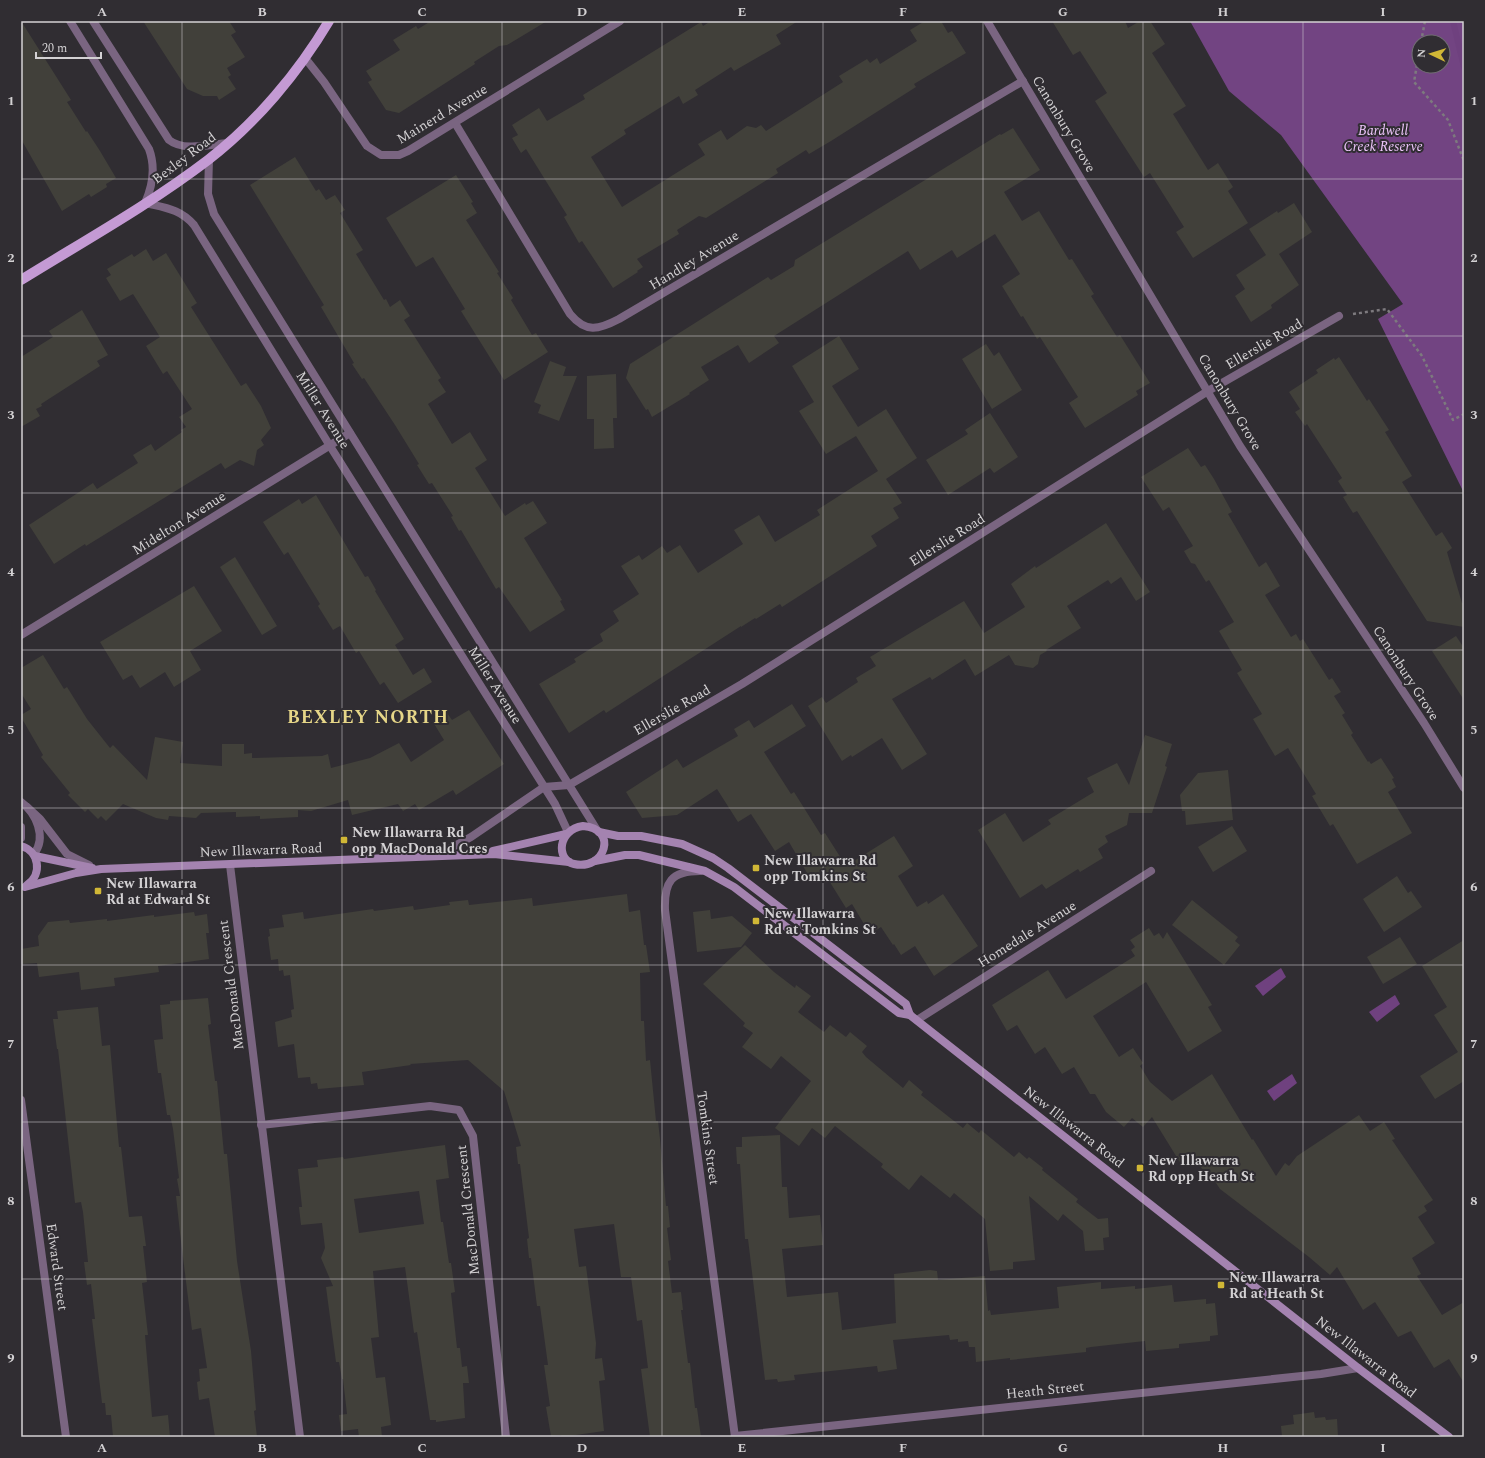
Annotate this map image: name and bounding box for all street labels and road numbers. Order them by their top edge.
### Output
street label: Canonbury Grove [1027,72,1101,177]
street label: Mainerd Avenue [393,78,492,149]
street label: Bexley Road [147,127,221,189]
street label: Handley Avenue [645,225,743,295]
street label: Ellerslie Road [1221,313,1307,375]
street label: Canonbury Grove [1193,350,1267,455]
street label: Miller Avenue [291,367,355,453]
street label: Midelton Avenue [128,486,230,560]
street label: Ellerslie Road [905,508,989,572]
street label: Canonbury Grove [1367,621,1445,725]
street label: Miller Avenue [463,642,527,728]
street label: Ellerslie Road [629,679,715,741]
street label: New Illawarra Road [199,837,323,863]
street label: Homedale Avenue [974,895,1081,973]
street label: MacDonald Crescent [213,919,249,1051]
street label: New Illawarra Road [1019,1081,1129,1173]
street label: Tomkins Street [691,1090,725,1186]
street label: MacDonald Crescent [451,1144,485,1276]
street label: Edward Street [40,1222,74,1312]
street label: New Illawarra Road [1311,1311,1421,1403]
street label: Heath Street [1005,1375,1085,1405]

